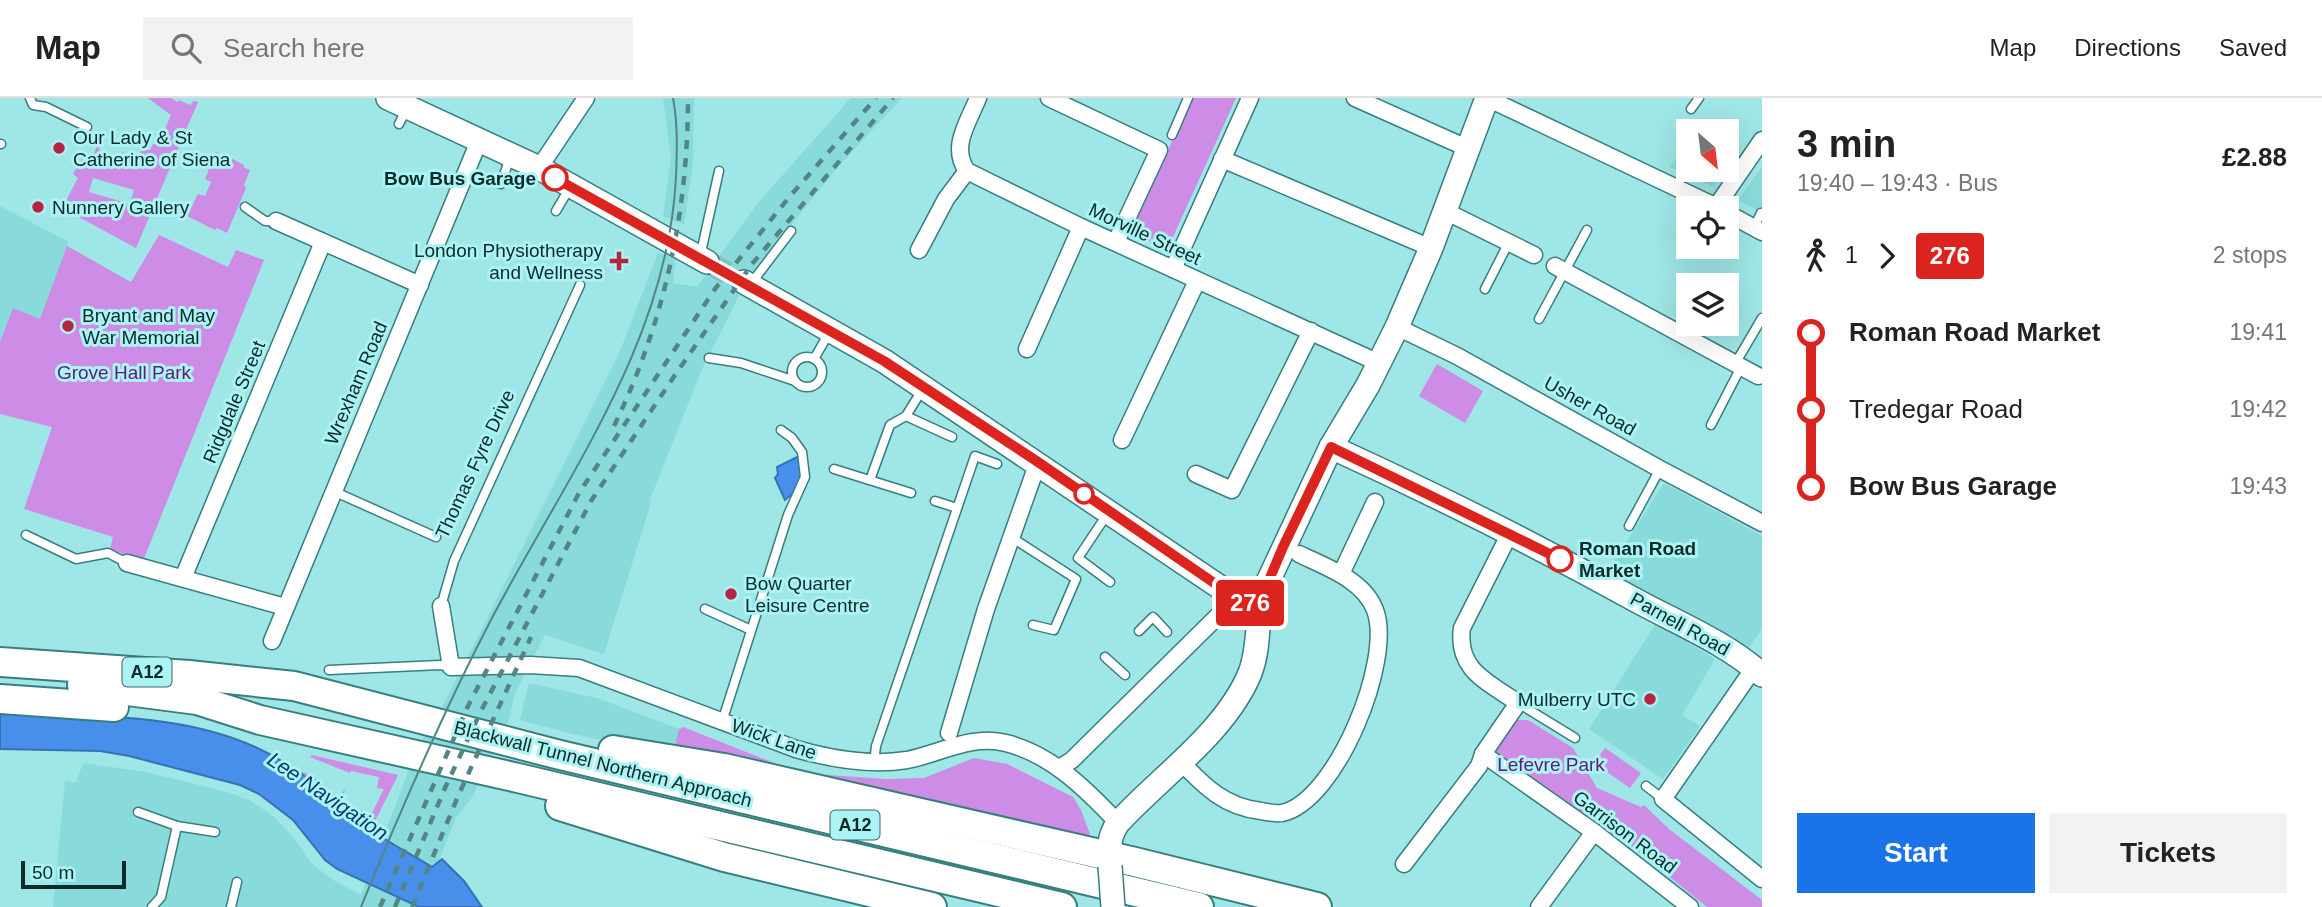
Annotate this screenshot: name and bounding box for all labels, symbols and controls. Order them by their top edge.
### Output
search box [143,17,633,80]
text: Map [35,29,101,66]
icon: search [167,29,205,67]
text: Search here [223,33,365,63]
text: Map [1990,34,2036,61]
text: Directions [2074,34,2181,61]
text: Saved [2219,34,2287,61]
north arrow [1676,119,1740,182]
map controls [1676,119,1739,336]
text: 3 min [1797,123,1896,165]
place label: Our Lady & St Catherine of Siena [73,127,231,170]
marker: Our Lady & St Catherine of Siena [51,140,67,156]
text: £2.88 [2222,142,2287,172]
marker: Bow Bus Garage [542,165,568,191]
place label: Bow Bus Garage [384,168,536,189]
text: 19:40 – 19:43 · Bus [1797,170,1998,196]
button: locate [1676,196,1739,259]
place label: Nunnery Gallery [52,197,190,218]
marker: Nunnery Gallery [30,199,46,215]
street label: Morville Street [1086,199,1205,269]
icon: walk [1797,237,1835,275]
icon: forward [1868,237,1906,275]
place label: London Physiotherapy and Wellness [414,240,603,283]
text: 1 [1845,242,1858,268]
text: 276 [1930,242,1970,269]
text: 2 stops [2213,242,2287,268]
marker: London Physiotherapy and Wellness [609,251,629,271]
button: layers [1676,273,1739,336]
place label: Bryant and May War Memorial [82,305,216,348]
text: Roman Road Market [1849,317,2100,347]
marker: Bryant and May War Memorial [60,318,76,334]
street label: Wrexham Road [321,318,391,448]
text: 19:41 [2229,319,2287,345]
street label: Ridgdale Street [199,337,270,466]
park label: Grove Hall Park [57,362,192,383]
street label: Usher Road [1541,372,1639,440]
street label: Thomas Fyre Drive [431,386,519,542]
text: Tredegar Road [1849,394,2023,424]
text: 19:42 [2229,396,2287,422]
text: Bow Bus Garage [1849,471,2057,501]
text: 19:43 [2229,473,2287,499]
unlabelled marker [1074,484,1094,504]
place label: Roman Road Market [1579,538,1696,581]
marker: Roman Road Market [1547,546,1573,572]
place label: Bow Quarter Leisure Centre [745,573,870,616]
line badge: 276 [1210,580,1290,626]
marker: Bow Quarter Leisure Centre [723,586,739,602]
street label: Parnell Road [1627,588,1733,660]
text: 276 [1230,589,1270,616]
road number: A12 [122,658,172,686]
place label: Mulberry UTC [1518,689,1636,710]
marker: Mulberry UTC [1642,691,1658,707]
street label: Wick Lane [729,715,819,763]
street label: Blackwall Tunnel Northern Approach [452,717,754,811]
water label: Lee Navigation [263,747,393,845]
park label: Lefevre Park [1497,754,1605,775]
street label: Garrison Road [1569,786,1681,878]
road number: A12 [830,810,880,840]
button: Start [1797,813,2035,893]
button: Tickets [2049,813,2287,893]
scale bar [21,858,126,890]
text: 50 m [32,862,74,883]

